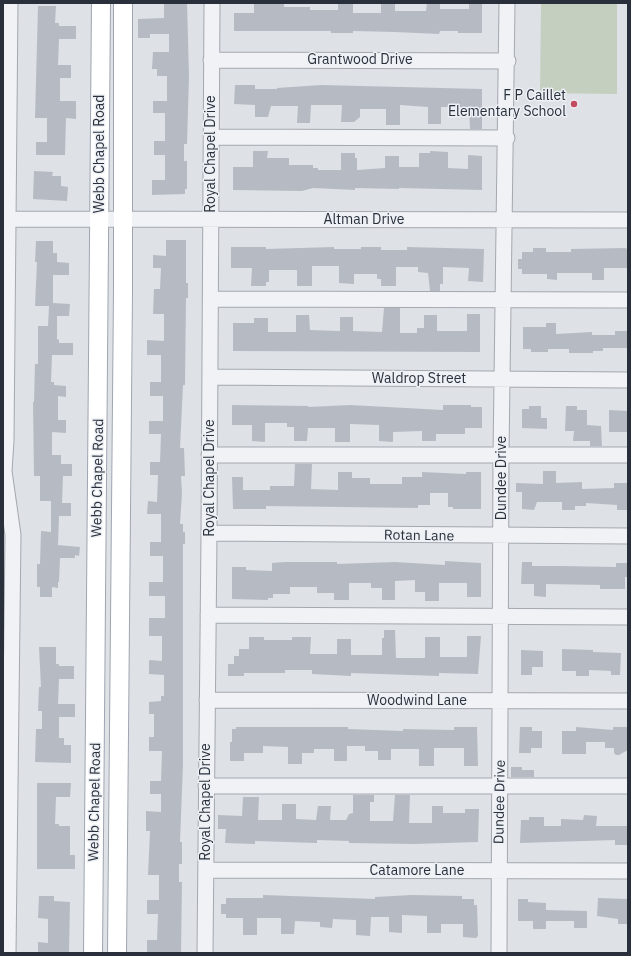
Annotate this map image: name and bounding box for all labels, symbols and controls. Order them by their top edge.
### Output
street label: Grantwood Drive [307,52,413,68]
place label: F P Caillet Elementary School [448,88,566,120]
street label: Webb Chapel Road [92,95,108,213]
street label: Royal Chapel Drive [203,95,219,213]
marker: F P Caillet Elementary School [569,99,579,109]
street label: Altman Drive [323,212,405,228]
street label: Waldrop Street [372,371,466,387]
street label: Webb Chapel Road [89,419,107,537]
street label: Royal Chapel Drive [202,419,218,537]
street label: Dundee Drive [494,436,510,520]
street label: Rotan Lane [384,527,454,545]
street label: Woodwind Lane [367,693,467,709]
street label: Webb Chapel Road [86,743,104,861]
street label: Royal Chapel Drive [198,743,214,861]
street label: Dundee Drive [491,760,509,844]
street label: Catamore Lane [370,863,464,879]

